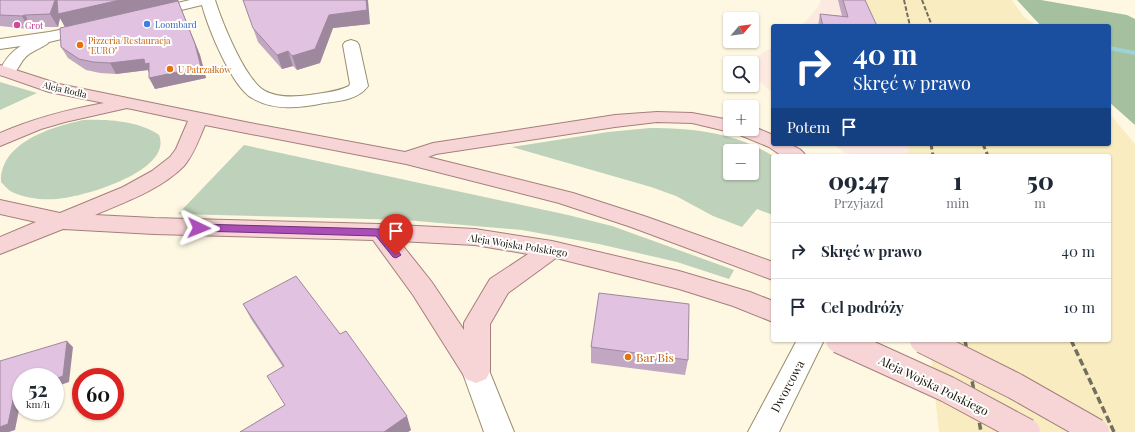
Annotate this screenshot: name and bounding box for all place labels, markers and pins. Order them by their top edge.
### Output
place label: Loombard [155,18,198,30]
place label: Grot [25,19,44,31]
marker: Loombard [142,19,152,29]
marker: Grot [12,20,22,30]
place label: Pizzeria/Restauracja "EURO" [88,34,171,56]
marker: Pizzeria/Restauracja "EURO" [75,40,85,50]
place label: U Patrzałków [178,63,231,75]
marker: U Patrzałków [165,64,175,74]
pin [379,214,413,255]
place label: Bar Bis [636,349,674,365]
marker: Bar Bis [623,352,633,362]

